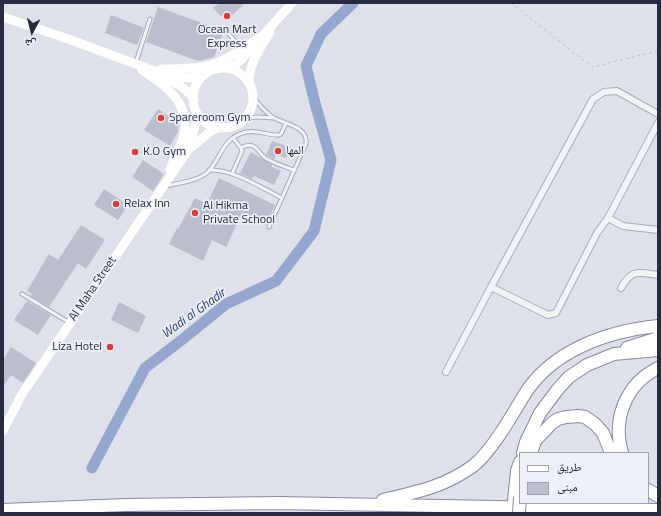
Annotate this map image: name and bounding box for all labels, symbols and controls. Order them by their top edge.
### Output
marker: Ocean Mart Express [222,11,232,21]
north arrow [12,12,52,52]
place label: Ocean Mart Express [198,23,256,51]
text: ش [24,35,37,53]
place label: Spareroom Gym [169,111,250,125]
marker: Spareroom Gym [156,113,166,123]
place label: المها [286,144,304,158]
place label: K.O Gym [143,145,186,159]
marker: المها [273,146,283,156]
marker: K.O Gym [130,147,140,157]
place label: Relax Inn [124,197,170,211]
marker: Relax Inn [111,199,121,209]
place label: Al Hikma Private School [203,199,275,227]
marker: Al Hikma Private School [190,208,200,218]
street label: Al Maha Street [66,254,120,324]
water label: Wadi al Ghadir [159,286,229,342]
place label: Liza Hotel [52,340,102,354]
marker: Liza Hotel [105,342,115,352]
legend [519,452,649,504]
text: طريق [557,457,582,476]
text: مبنى [557,477,578,496]

